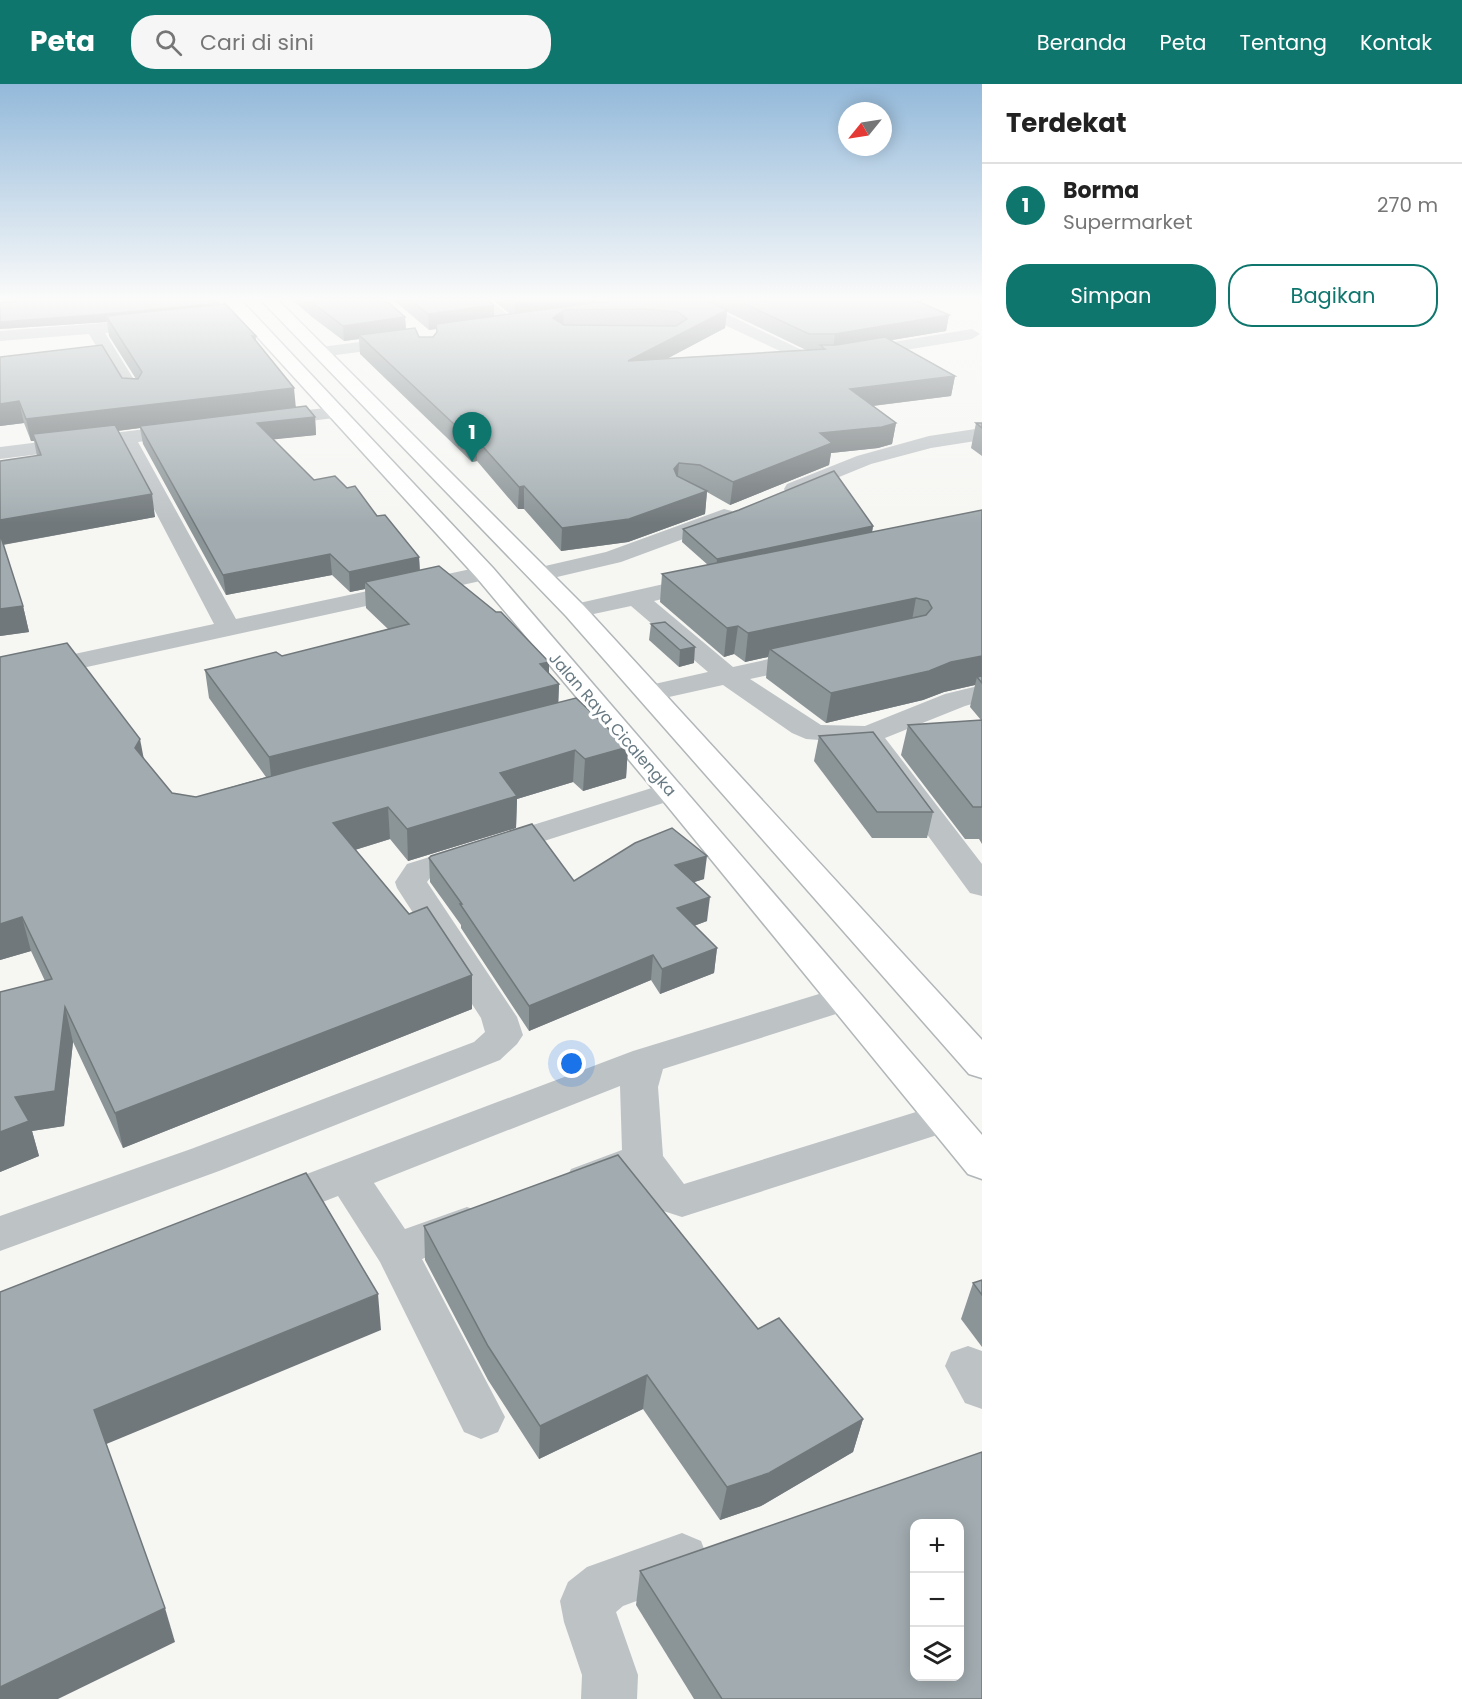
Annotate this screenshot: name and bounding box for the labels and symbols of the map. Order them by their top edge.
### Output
north arrow [838,102,892,156]
pin: 1 [452,412,492,462]
street label: Jalan Raya Cicalengka [544,647,682,801]
your location [557,1049,586,1078]

